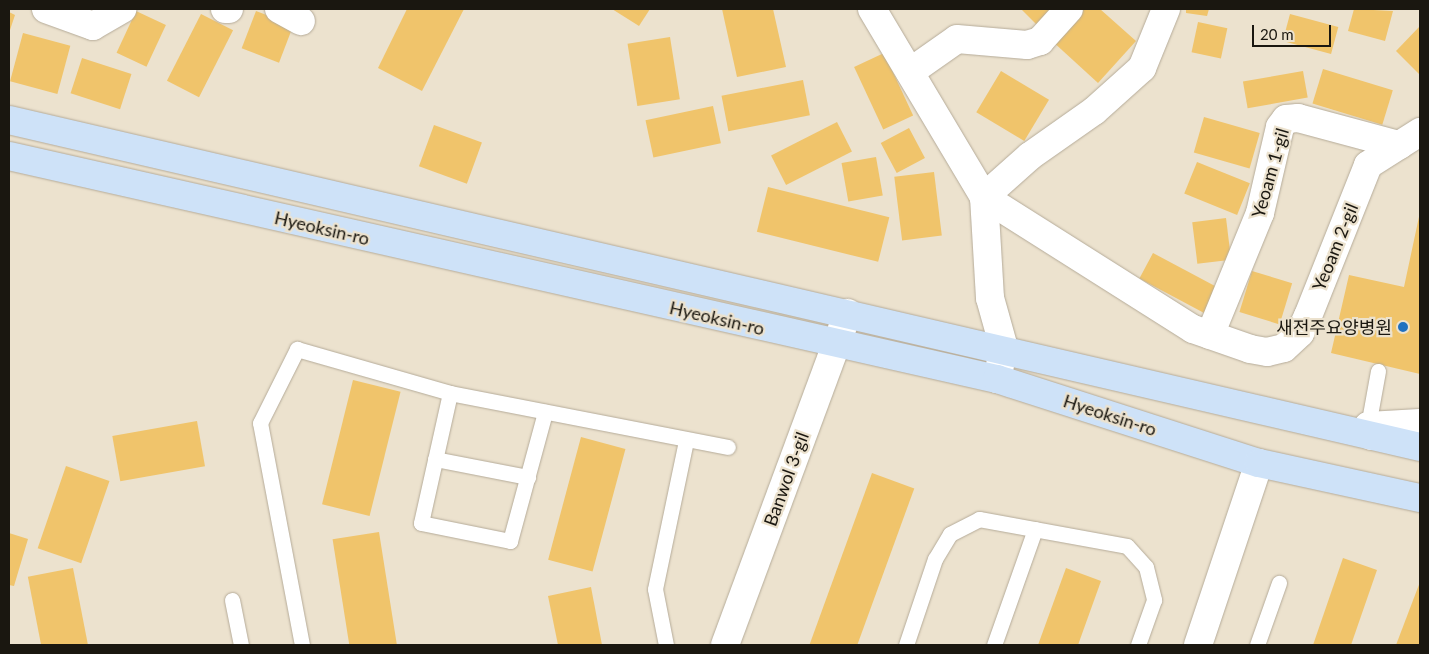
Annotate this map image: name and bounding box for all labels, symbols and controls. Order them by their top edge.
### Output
scale bar [1254,15,1333,47]
text: 20 m [1260,25,1294,43]
street label: Yeoam 1-gil [1247,126,1293,220]
street label: Yeoam 2-gil [1308,200,1362,294]
street label: Hyeoksin-ro [272,207,372,249]
street label: Hyeoksin-ro [667,297,767,339]
place label: 새전주요양병원 [1276,316,1392,338]
marker: 새전주요양병원 [1396,320,1410,334]
street label: Hyeoksin-ro [1061,390,1159,440]
street label: Banwol 3-gil [759,429,813,529]

